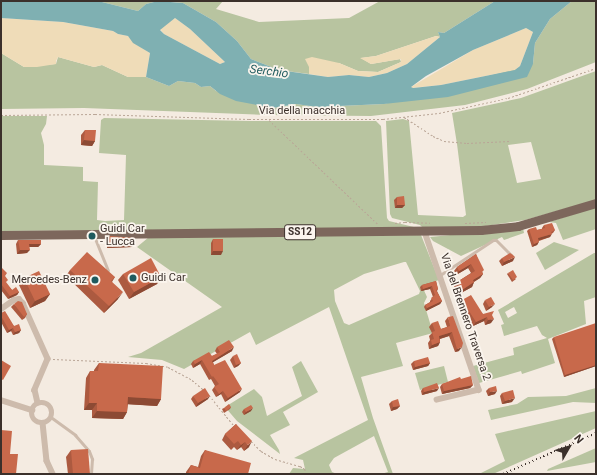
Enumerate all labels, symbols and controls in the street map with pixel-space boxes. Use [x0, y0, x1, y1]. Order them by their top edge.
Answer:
water label: Serchio [249, 62, 289, 82]
street label: Via della macchia [259, 104, 345, 118]
place label: Guidi Car - Lucca [100, 223, 145, 249]
road number: SS12 [284, 224, 316, 240]
marker: Guidi Car - Lucca [87, 231, 97, 241]
street label: Via del Brennero Traversa 2 [437, 252, 493, 382]
place label: Guidi Car [141, 271, 186, 285]
place label: Mercedes-Benz [11, 273, 87, 287]
marker: Guidi Car [128, 273, 138, 283]
marker: Mercedes-Benz [90, 275, 100, 285]
north arrow [549, 427, 589, 467]
text: N [571, 432, 586, 446]

